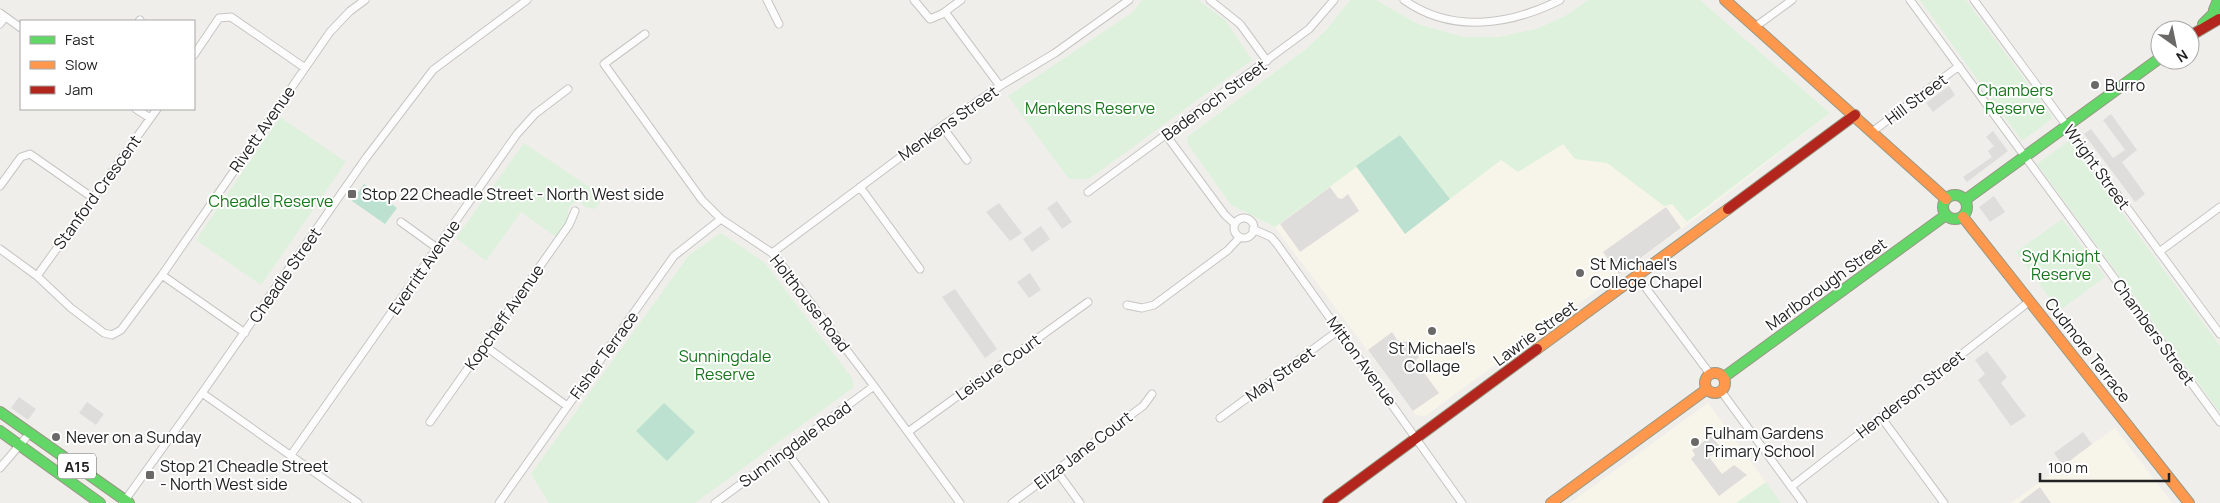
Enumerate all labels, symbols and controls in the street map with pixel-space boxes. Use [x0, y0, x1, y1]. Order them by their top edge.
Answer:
legend [20, 20, 195, 110]
north arrow [2150, 20, 2200, 70]
text: Fast [65, 29, 94, 50]
text: N [2173, 46, 2192, 67]
text: Slow [65, 54, 98, 75]
street label: Badenoch Street [1157, 54, 1271, 146]
street label: Hill Street [1880, 68, 1952, 130]
place label: Burro [2105, 74, 2145, 96]
text: Jam [65, 79, 93, 100]
park label: Chambers Reserve [1977, 79, 2053, 119]
marker: Burro [2089, 79, 2101, 91]
street label: Menkens Street [894, 80, 1002, 166]
street label: Rivett Avenue [224, 81, 300, 177]
park label: Menkens Reserve [1025, 97, 1155, 119]
street label: Wright Street [2059, 120, 2135, 214]
street label: Stanford Crescent [48, 130, 146, 254]
place label: Stop 22 Cheadle Street - North West side [362, 183, 664, 205]
marker: Stop 22 Cheadle Street - North West side [346, 188, 358, 200]
park label: Cheadle Reserve [209, 190, 333, 212]
street label: Everritt Avenue [383, 215, 465, 319]
street label: Cheadle Street [244, 223, 326, 327]
street label: Marlborough Street [1761, 233, 1891, 335]
park label: Syd Knight Reserve [2022, 245, 2100, 285]
street label: Holthouse Road [765, 250, 855, 356]
place label: St Michael's College Chapel [1590, 253, 1702, 293]
street label: Kopcheff Avenue [459, 260, 549, 374]
marker: St Michael's College Chapel [1574, 267, 1586, 279]
street label: Chambers Street [2108, 274, 2200, 390]
street label: Cudmore Terrace [2040, 293, 2136, 407]
street label: Lawrie Street [1489, 295, 1581, 371]
street label: Fisher Terrace [565, 307, 643, 403]
street label: Mitton Avenue [1322, 312, 1402, 410]
marker: St Michael's Collage [1426, 325, 1438, 337]
street label: Leisure Court [951, 329, 1045, 405]
place label: St Michael's Collage [1388, 337, 1476, 377]
street label: May Street [1241, 341, 1319, 407]
park label: Sunningdale Reserve [679, 345, 771, 385]
street label: Henderson Street [1851, 345, 1969, 443]
street label: Sunningdale Road [734, 396, 856, 492]
street label: Eliza Jane Court [1029, 406, 1137, 494]
place label: Fulham Gardens Primary School [1705, 422, 1824, 462]
place label: Never on a Sunday [66, 426, 202, 448]
marker: Never on a Sunday [50, 431, 62, 443]
marker: Fulham Gardens Primary School [1689, 436, 1701, 448]
scale bar [2040, 450, 2169, 482]
road number: A15 [58, 454, 96, 478]
place label: Stop 21 Cheadle Street - North West side [160, 455, 328, 495]
text: 100 m [2048, 457, 2088, 478]
marker: Stop 21 Cheadle Street - North West side [144, 469, 156, 481]

